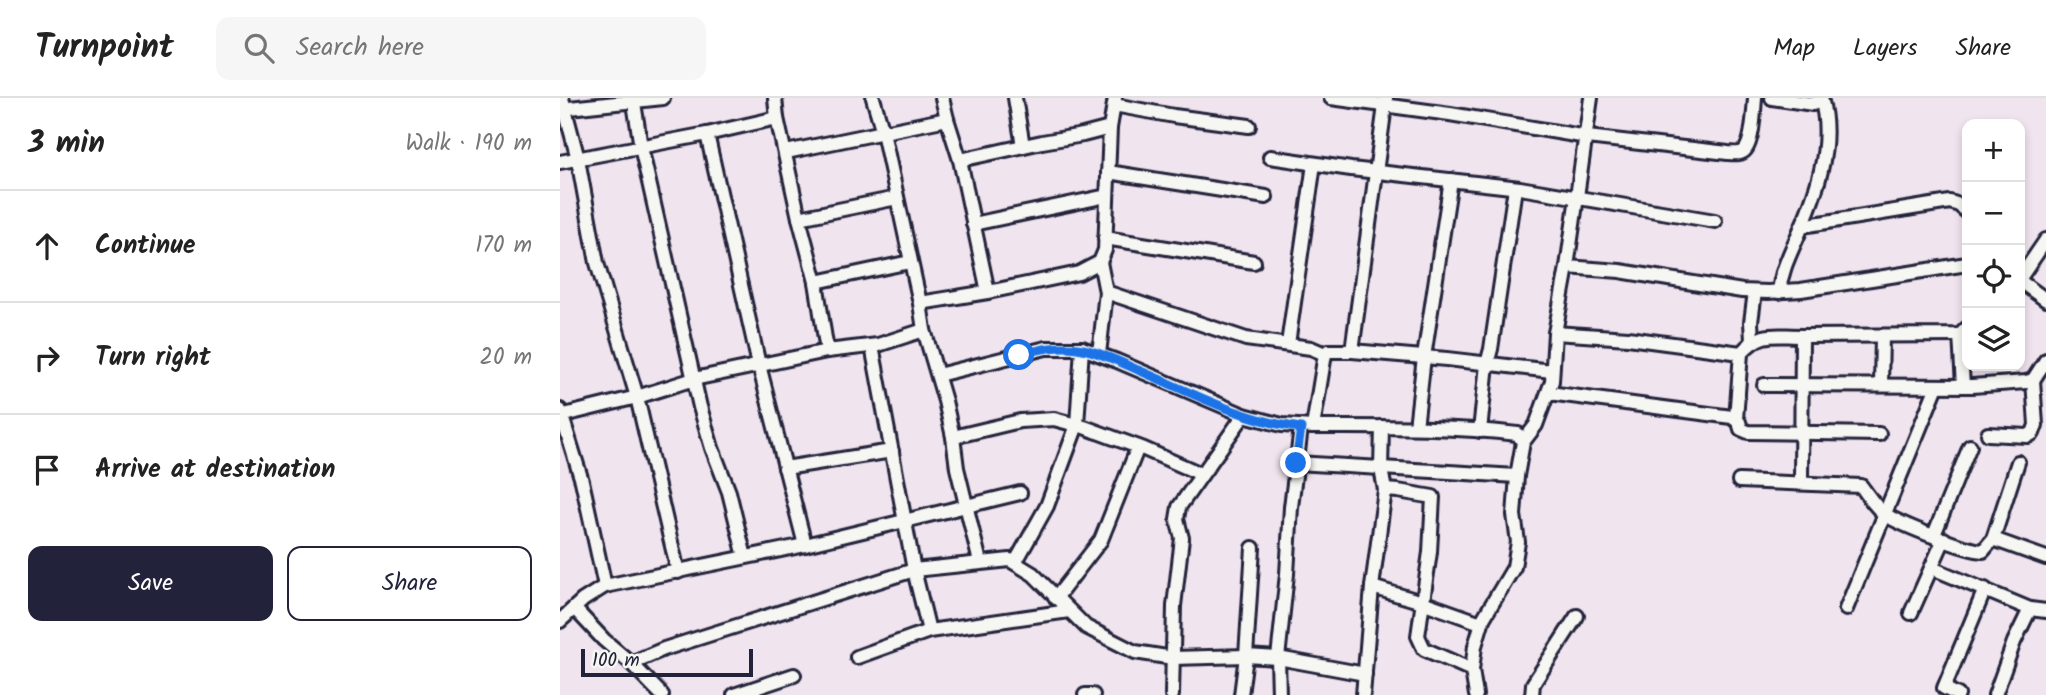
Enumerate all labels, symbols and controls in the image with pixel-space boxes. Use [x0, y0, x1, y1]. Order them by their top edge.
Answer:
search box [216, 17, 706, 80]
text: Turnpoint [35, 22, 174, 75]
text: Search here [296, 27, 424, 69]
icon: search [240, 29, 278, 67]
text: Map [1773, 29, 1815, 68]
text: Layers [1853, 29, 1917, 68]
text: Share [1955, 29, 2011, 68]
map controls [1962, 119, 2025, 371]
button: + [1962, 119, 2025, 182]
text: 3 min [28, 120, 105, 168]
text: Walk · 190 m [405, 126, 532, 162]
button: − [1962, 182, 2025, 245]
text: Continue [95, 225, 196, 267]
icon: ahead [28, 227, 66, 265]
text: 170 m [475, 228, 532, 264]
button: locate [1962, 245, 2025, 308]
button: layers [1962, 308, 2025, 371]
text: Turn right [95, 337, 211, 379]
icon: right [28, 339, 66, 377]
route start [1003, 339, 1034, 370]
text: 20 m [480, 340, 532, 376]
route end [1280, 447, 1311, 478]
text: Arrive at destination [95, 449, 335, 491]
icon: arrive [28, 451, 66, 489]
button: Save [28, 546, 273, 621]
button: Share [287, 546, 532, 621]
scale bar [581, 646, 752, 678]
text: 100 m [592, 646, 640, 676]

